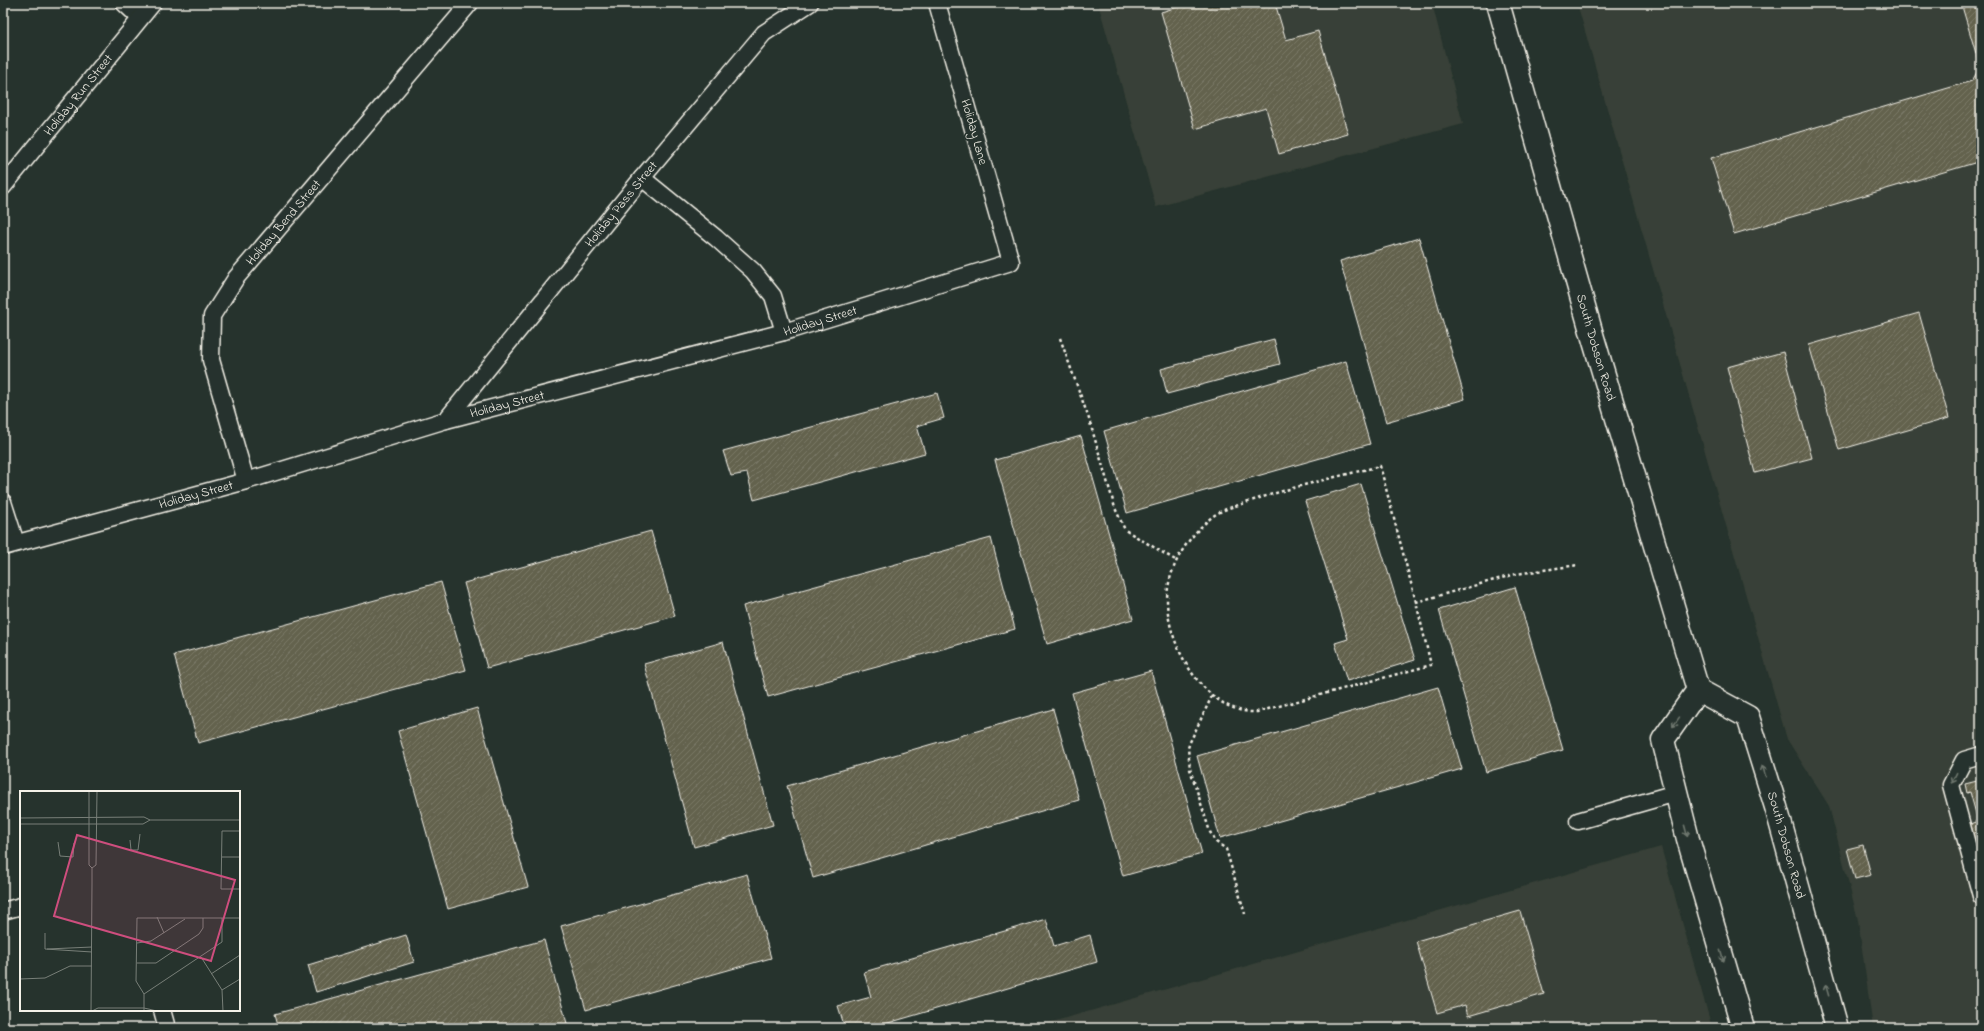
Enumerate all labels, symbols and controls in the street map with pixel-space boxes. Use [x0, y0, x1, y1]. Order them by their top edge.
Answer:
street label: Holiday Run Street [39, 49, 118, 140]
street label: Holiday Lane [955, 97, 992, 167]
street label: Holiday Pass Street [580, 156, 662, 251]
street label: Holiday Bend Street [241, 175, 326, 269]
street label: South Dobson Road [1571, 292, 1621, 404]
street label: Holiday Street [781, 300, 860, 341]
street label: Holiday Street [468, 385, 547, 423]
street label: Holiday Street [157, 475, 236, 514]
one-way arrow [1672, 716, 1680, 727]
one-way arrow [1760, 765, 1768, 777]
one-way arrow [1950, 772, 1957, 784]
street label: South Dobson Road [1762, 789, 1811, 901]
inset map [20, 791, 240, 1011]
one-way arrow [1683, 824, 1691, 837]
one-way arrow [1719, 949, 1726, 962]
one-way arrow [1823, 984, 1830, 997]

